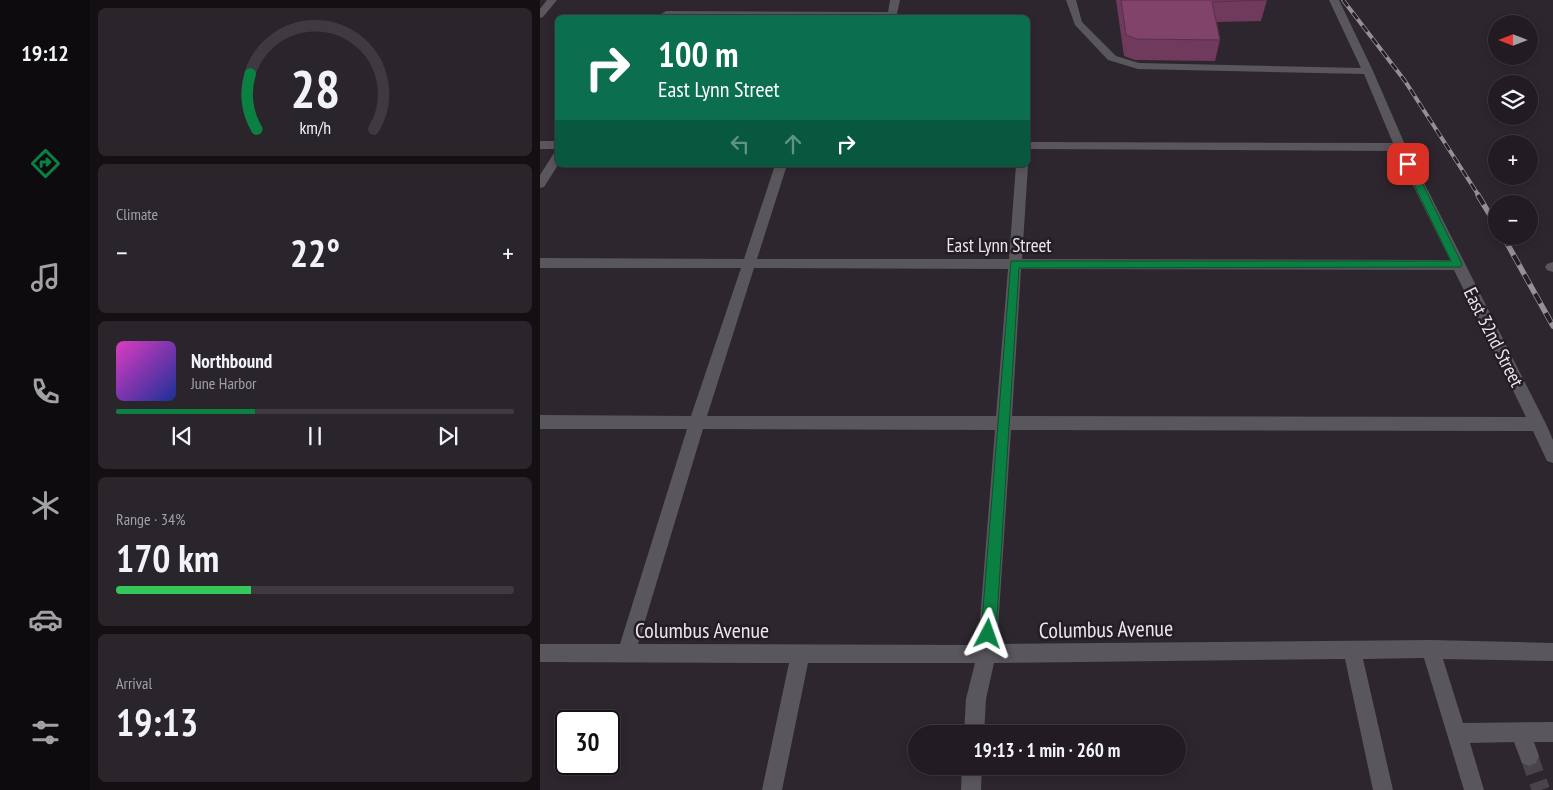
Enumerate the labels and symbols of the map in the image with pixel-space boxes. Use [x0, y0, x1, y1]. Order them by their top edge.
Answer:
north arrow [1488, 15, 1538, 65]
pin [1387, 143, 1429, 185]
street label: East Lynn Street [946, 233, 1052, 257]
street label: East 32nd Street [1459, 283, 1530, 391]
position arrow [961, 607, 1013, 659]
street label: Columbus Avenue [1039, 614, 1173, 644]
street label: Columbus Avenue [635, 616, 769, 644]
speed limit sign: 30 [555, 710, 620, 775]

